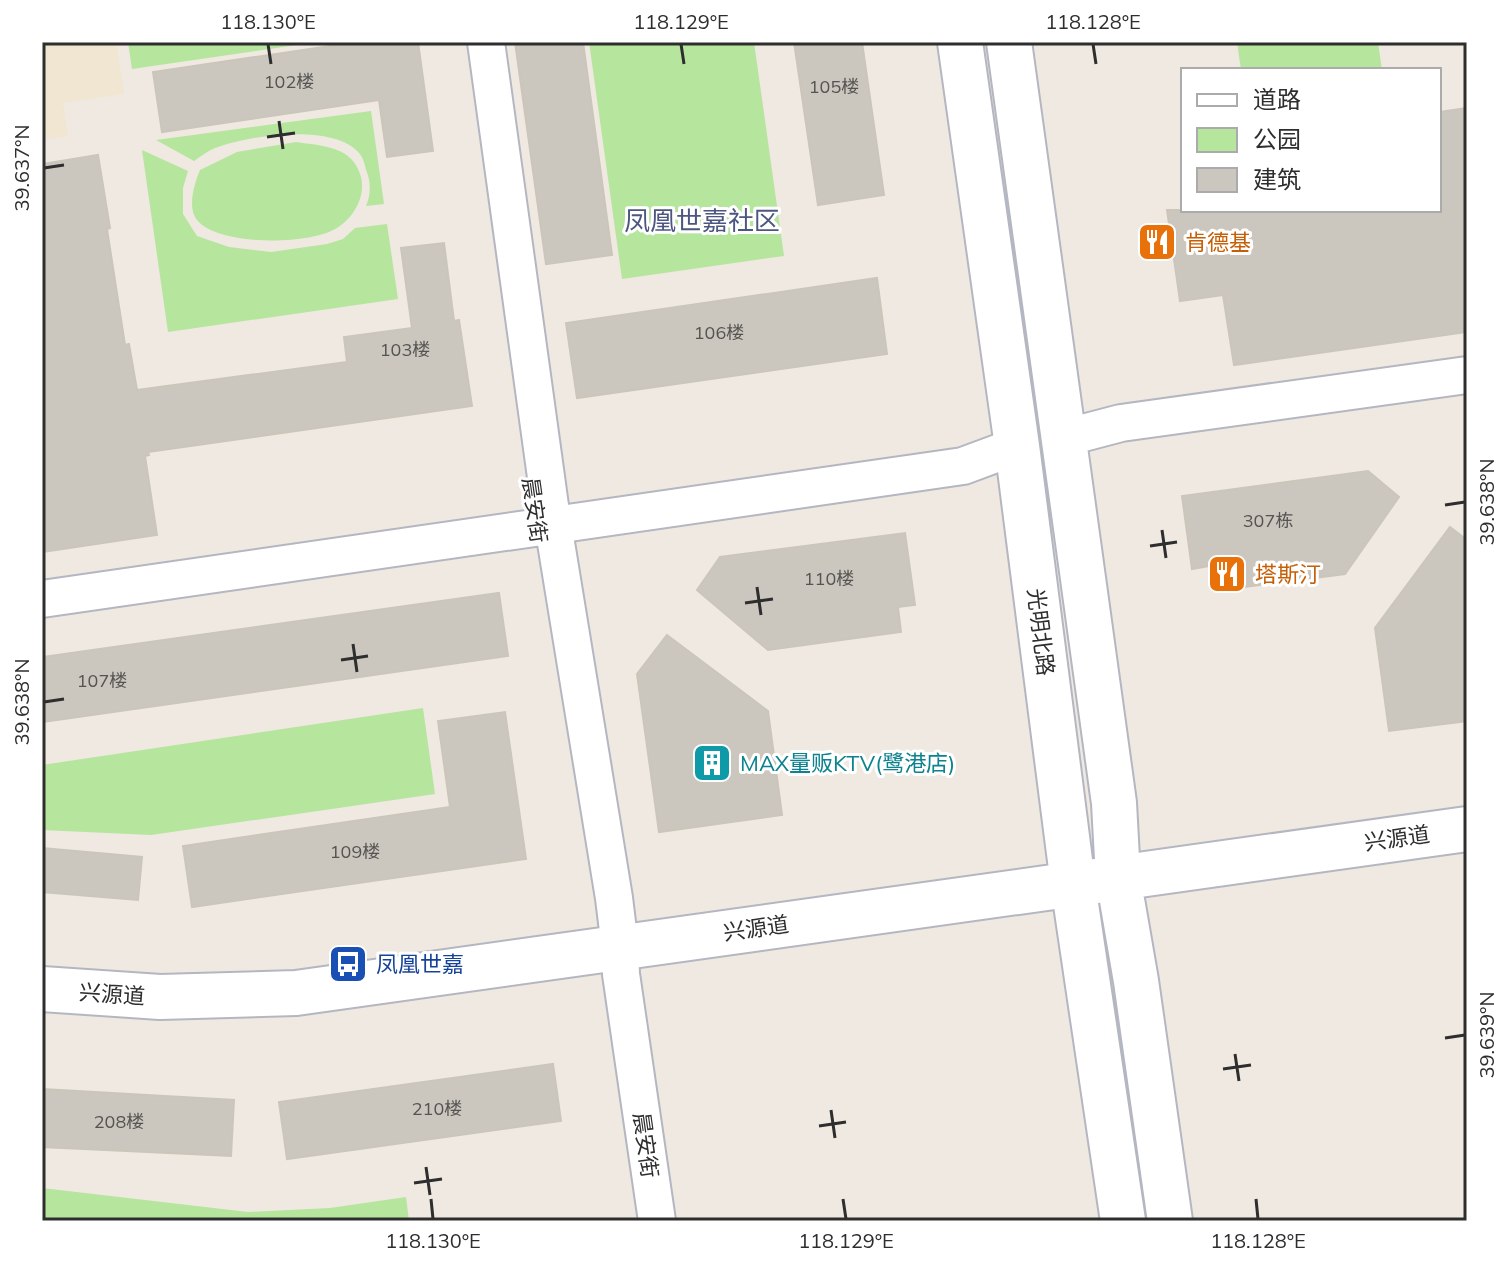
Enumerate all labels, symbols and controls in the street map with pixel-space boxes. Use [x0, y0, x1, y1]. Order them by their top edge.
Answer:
text: 118.130°E [220, 9, 316, 34]
text: 118.129°E [633, 9, 729, 34]
text: 118.128°E [1045, 9, 1141, 34]
legend [1181, 68, 1441, 212]
house number: 102楼 [264, 70, 314, 93]
house number: 105楼 [809, 75, 859, 98]
text: 道路 [1253, 84, 1301, 114]
text: 公园 [1253, 124, 1301, 154]
text: 39.637°N [9, 125, 34, 211]
text: 建筑 [1253, 164, 1301, 194]
district label: 凤凰世嘉社区 [624, 204, 780, 237]
restaurant icon: 肯德基 [1136, 221, 1178, 263]
place label: 肯德基 [1185, 228, 1251, 256]
house number: 106楼 [694, 321, 744, 344]
house number: 103楼 [380, 338, 430, 361]
text: 39.638°N [1474, 459, 1499, 545]
street label: 晨安街 [517, 475, 553, 545]
house number: 307栋 [1243, 509, 1293, 532]
restaurant icon: 塔斯汀 [1206, 553, 1248, 595]
place label: 塔斯汀 [1255, 560, 1321, 588]
house number: 110楼 [804, 567, 854, 590]
street label: 光明北路 [1022, 587, 1060, 677]
text: 39.638°N [9, 659, 34, 745]
house number: 107楼 [77, 669, 127, 692]
building icon: MAX量贩KTV(鹭港店) [691, 742, 733, 784]
place label: MAX量贩KTV(鹭港店) [740, 749, 955, 777]
street label: 兴源道 [1362, 820, 1432, 856]
house number: 109楼 [330, 840, 380, 863]
street label: 兴源道 [721, 910, 791, 946]
bus stop icon: 凤凰世嘉 [327, 943, 369, 985]
place label: 凤凰世嘉 [376, 950, 464, 978]
street label: 兴源道 [78, 978, 146, 1010]
text: 39.639°N [1474, 992, 1499, 1078]
house number: 210楼 [412, 1097, 462, 1120]
house number: 208楼 [94, 1110, 144, 1133]
street label: 晨安街 [628, 1110, 664, 1180]
text: 118.130°E [385, 1228, 481, 1253]
text: 118.129°E [798, 1228, 894, 1253]
text: 118.128°E [1210, 1228, 1306, 1253]

